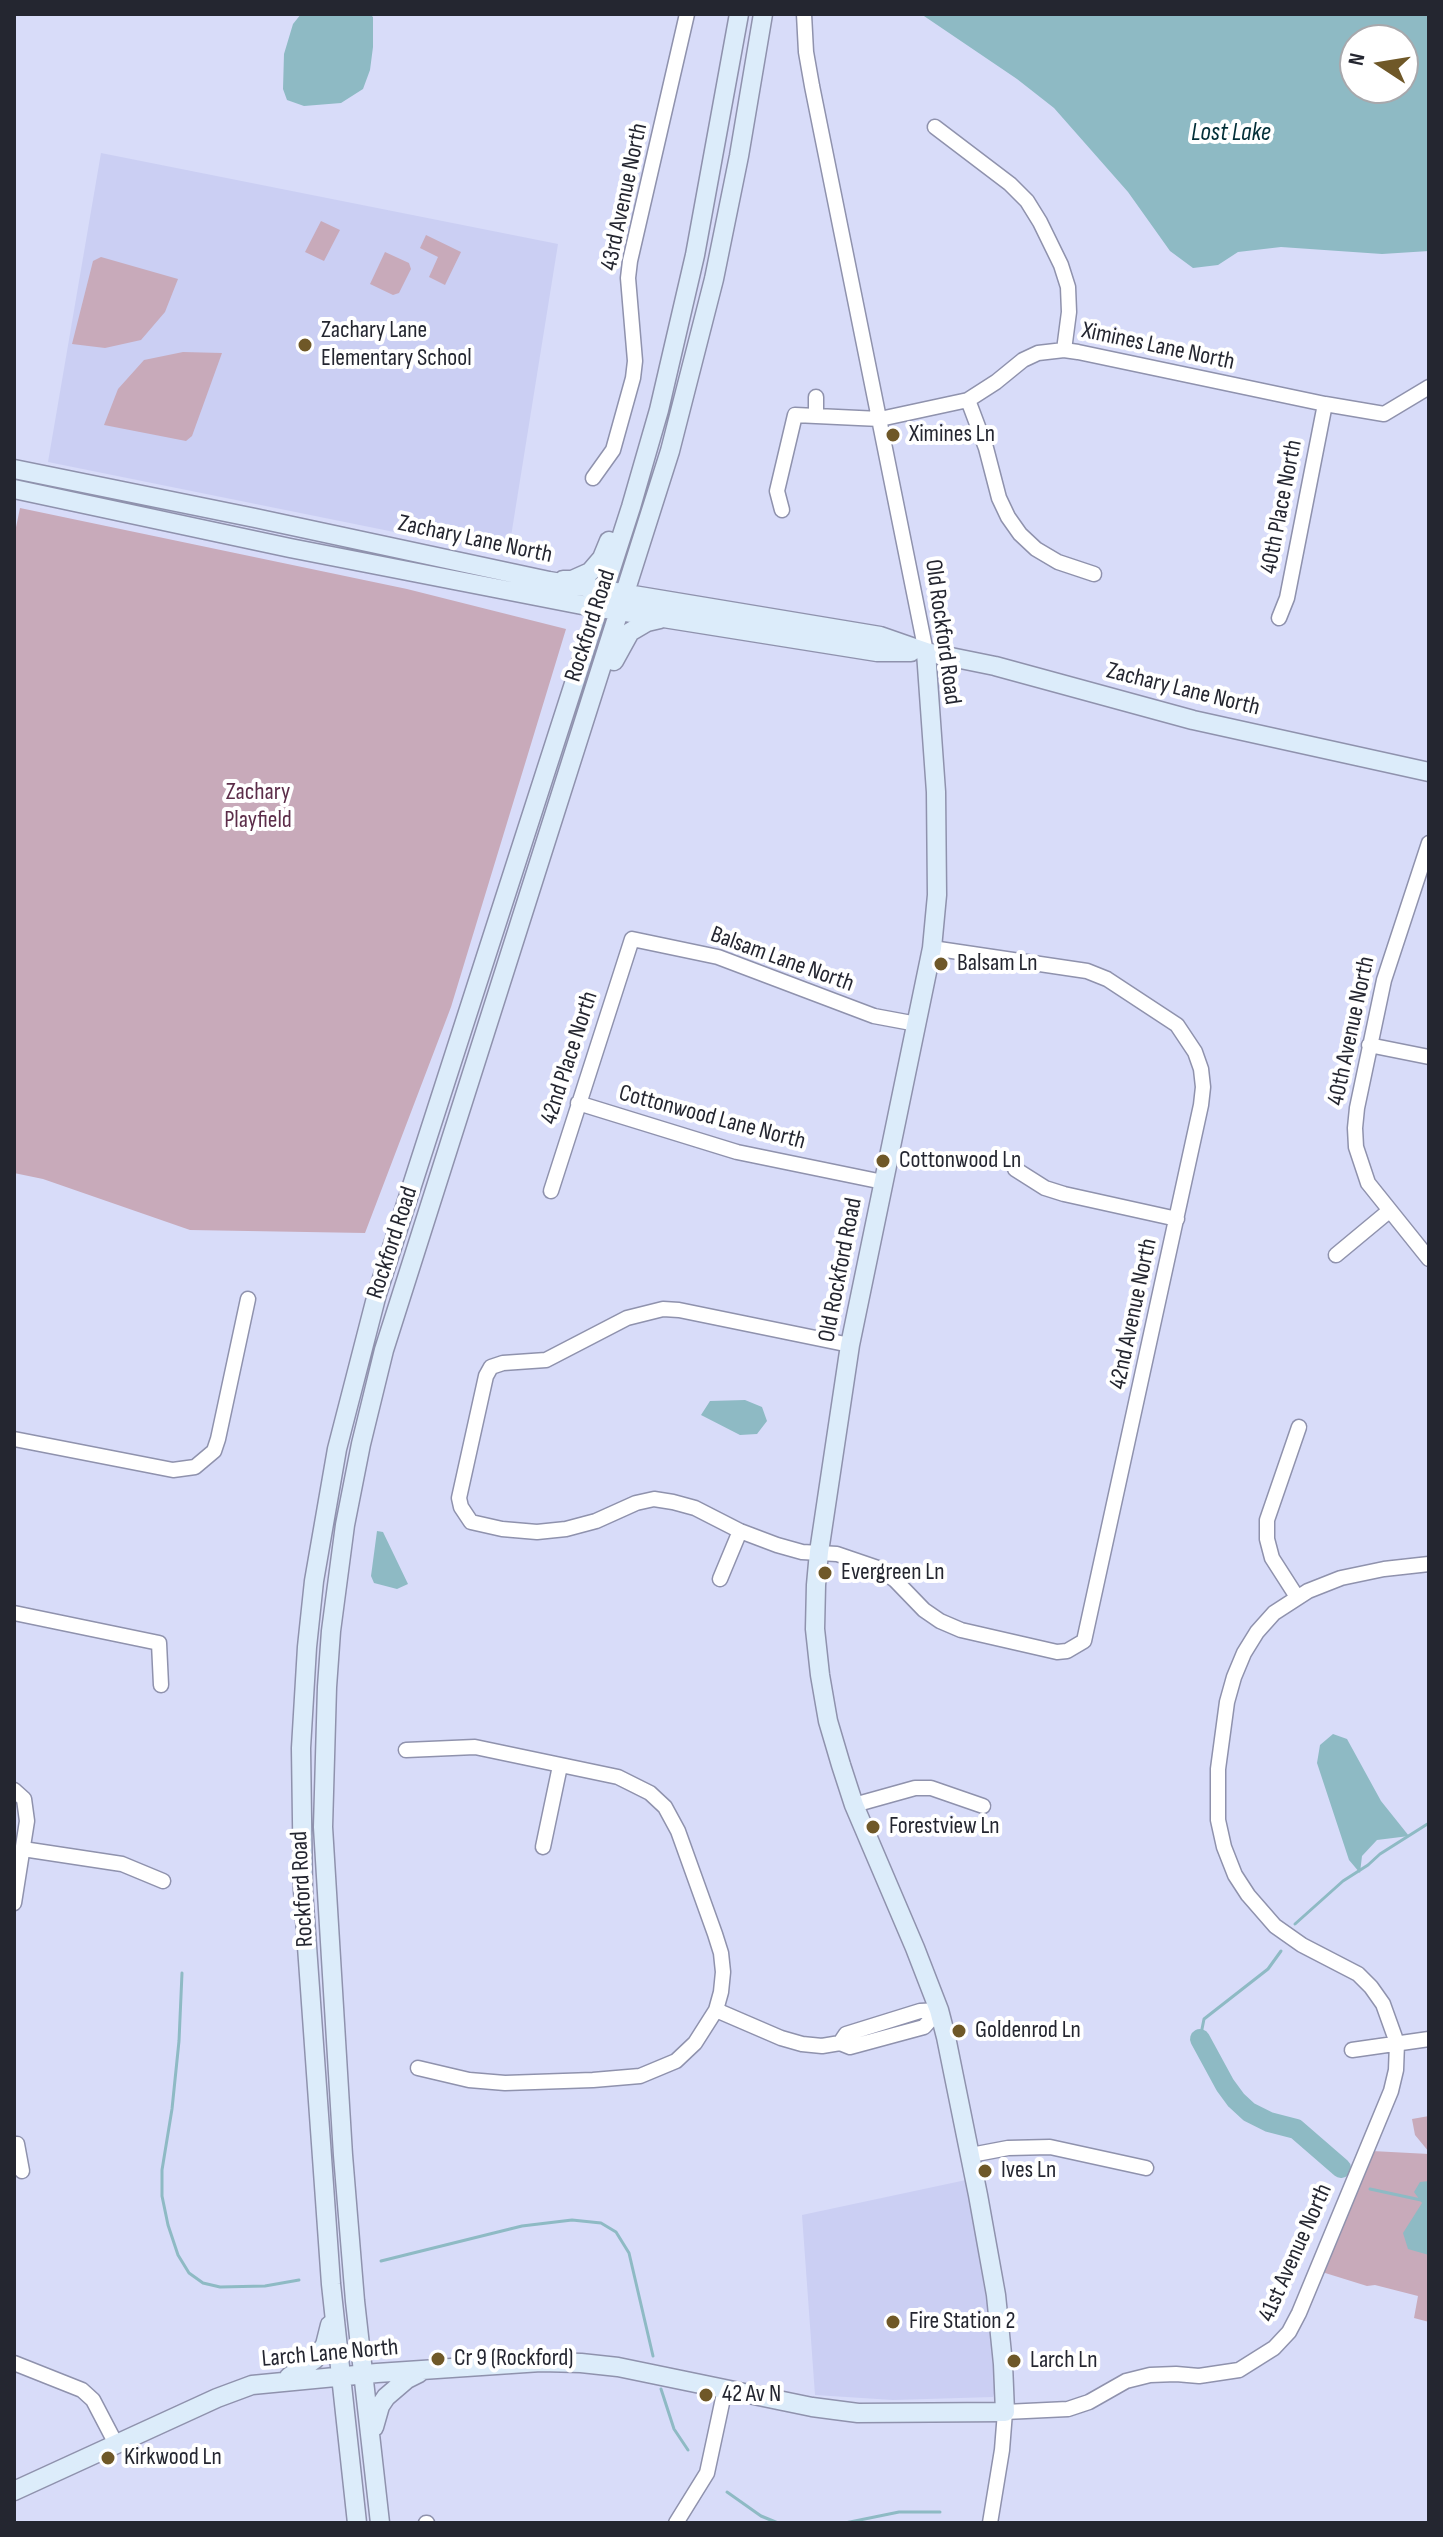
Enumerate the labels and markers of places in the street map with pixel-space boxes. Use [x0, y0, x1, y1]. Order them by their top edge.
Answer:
place label: Zachary Lane Elementary School [321, 317, 472, 373]
marker: Zachary Lane Elementary School [296, 336, 314, 354]
place label: Ximines Ln [909, 421, 995, 449]
marker: Ximines Ln [884, 426, 902, 444]
place label: Balsam Ln [957, 950, 1038, 978]
marker: Balsam Ln [932, 955, 950, 973]
place label: Cottonwood Ln [899, 1147, 1021, 1175]
marker: Cottonwood Ln [874, 1152, 892, 1170]
place label: Evergreen Ln [841, 1559, 944, 1587]
marker: Evergreen Ln [816, 1564, 834, 1582]
place label: Forestview Ln [889, 1813, 1000, 1841]
marker: Forestview Ln [864, 1818, 882, 1836]
place label: Goldenrod Ln [975, 2017, 1081, 2045]
marker: Goldenrod Ln [950, 2022, 968, 2040]
place label: Ives Ln [1001, 2157, 1056, 2185]
marker: Ives Ln [976, 2162, 994, 2180]
place label: Fire Station 2 [909, 2308, 1015, 2336]
marker: Fire Station 2 [884, 2313, 902, 2331]
place label: Cr 9 (Rockford) [454, 2345, 573, 2373]
place label: Larch Ln [1030, 2347, 1097, 2375]
marker: Cr 9 (Rockford) [429, 2350, 447, 2368]
marker: Larch Ln [1005, 2352, 1023, 2370]
place label: 42 Av N [722, 2381, 781, 2409]
marker: 42 Av N [697, 2386, 715, 2404]
place label: Kirkwood Ln [124, 2444, 222, 2472]
marker: Kirkwood Ln [99, 2449, 117, 2467]

